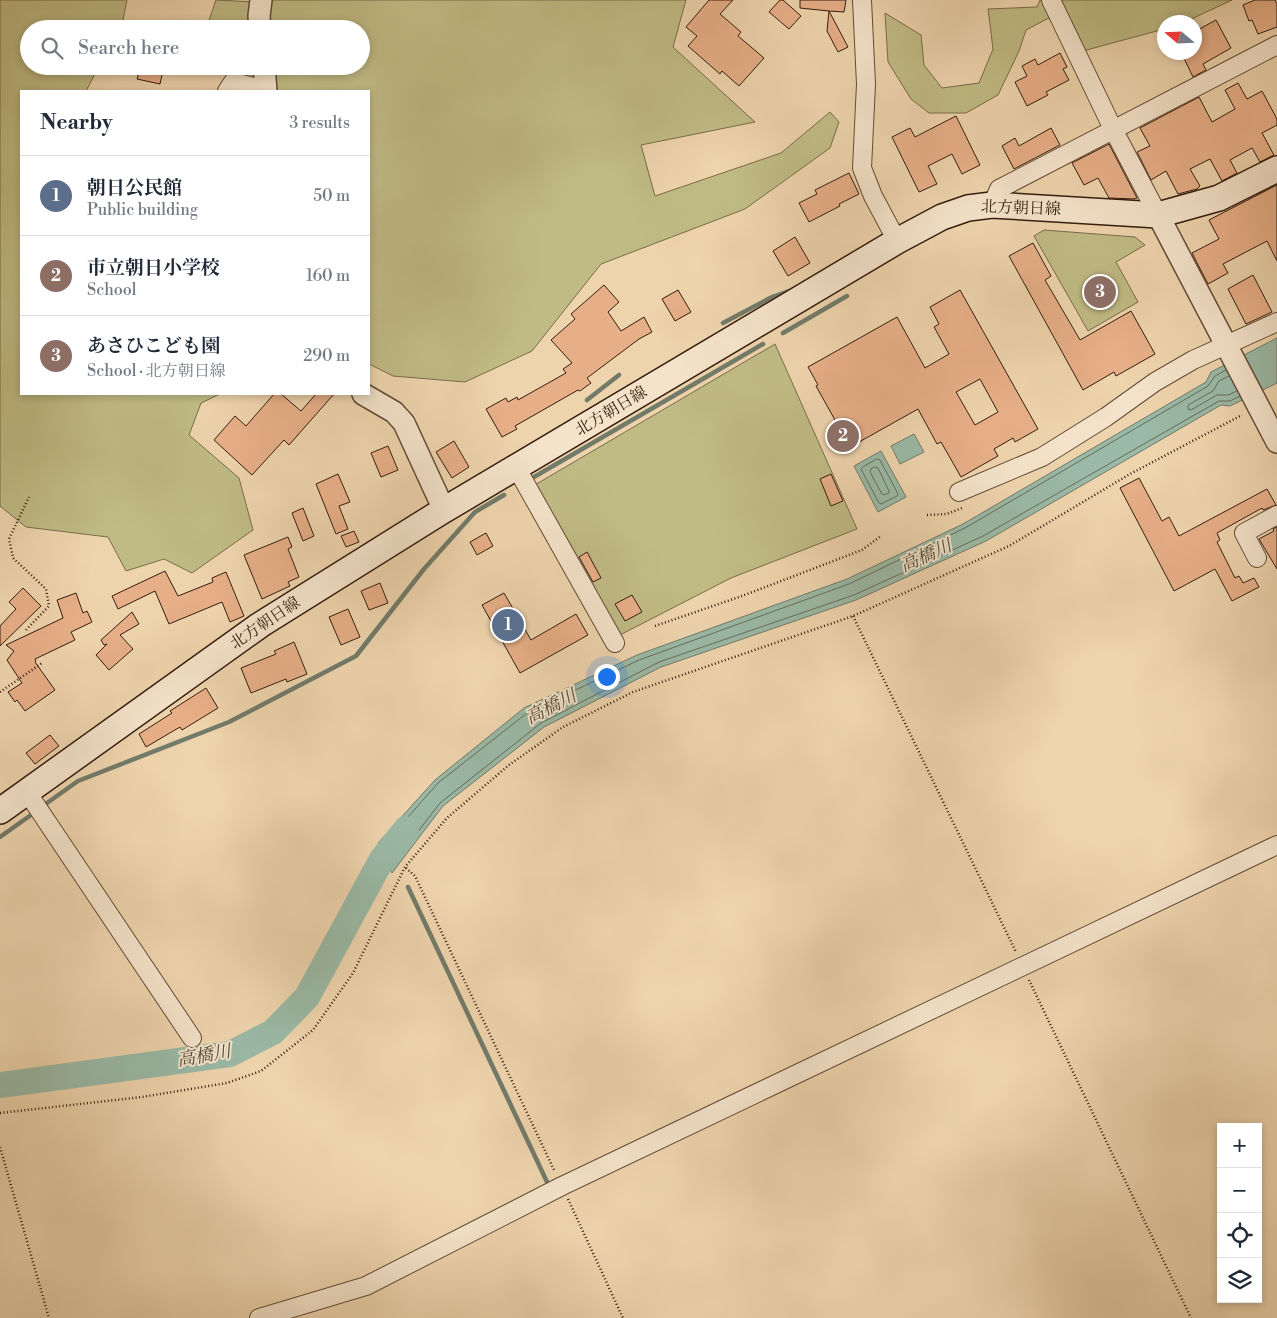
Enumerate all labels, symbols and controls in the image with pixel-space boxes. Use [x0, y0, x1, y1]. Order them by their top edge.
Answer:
north arrow [1157, 15, 1202, 60]
search box [20, 20, 370, 75]
icon: search [38, 34, 66, 62]
text: Search here [78, 36, 179, 60]
text: Nearby [40, 110, 113, 136]
text: 3 results [289, 113, 350, 133]
text: 朝日公民館 [87, 176, 182, 200]
text: 1 [52, 186, 60, 206]
text: 50 m [313, 186, 350, 206]
street label: 北方朝日線 [981, 197, 1061, 219]
text: Public building [87, 200, 198, 220]
text: 市立朝日小学校 [87, 256, 220, 280]
text: 2 [51, 266, 61, 286]
text: 160 m [306, 266, 350, 286]
pin: 3 [1084, 273, 1116, 311]
text: School [87, 280, 136, 300]
text: あさひこども園 [87, 334, 220, 358]
text: 3 [51, 346, 61, 366]
text: 290 m [303, 346, 350, 366]
text: School · 北方朝日線 [87, 361, 226, 381]
street label: 北方朝日線 [572, 382, 650, 440]
pin: 2 [827, 417, 859, 455]
water label: 高橋川 [897, 534, 957, 577]
street label: 北方朝日線 [226, 592, 304, 654]
pin: 1 [492, 606, 524, 644]
your location [594, 664, 620, 690]
water label: 高橋川 [522, 684, 582, 730]
water label: 高橋川 [175, 1040, 235, 1072]
map controls [1217, 1123, 1262, 1303]
button: + [1217, 1123, 1262, 1168]
button: − [1217, 1168, 1262, 1213]
button: locate [1217, 1213, 1262, 1258]
button: layers [1217, 1258, 1262, 1303]

